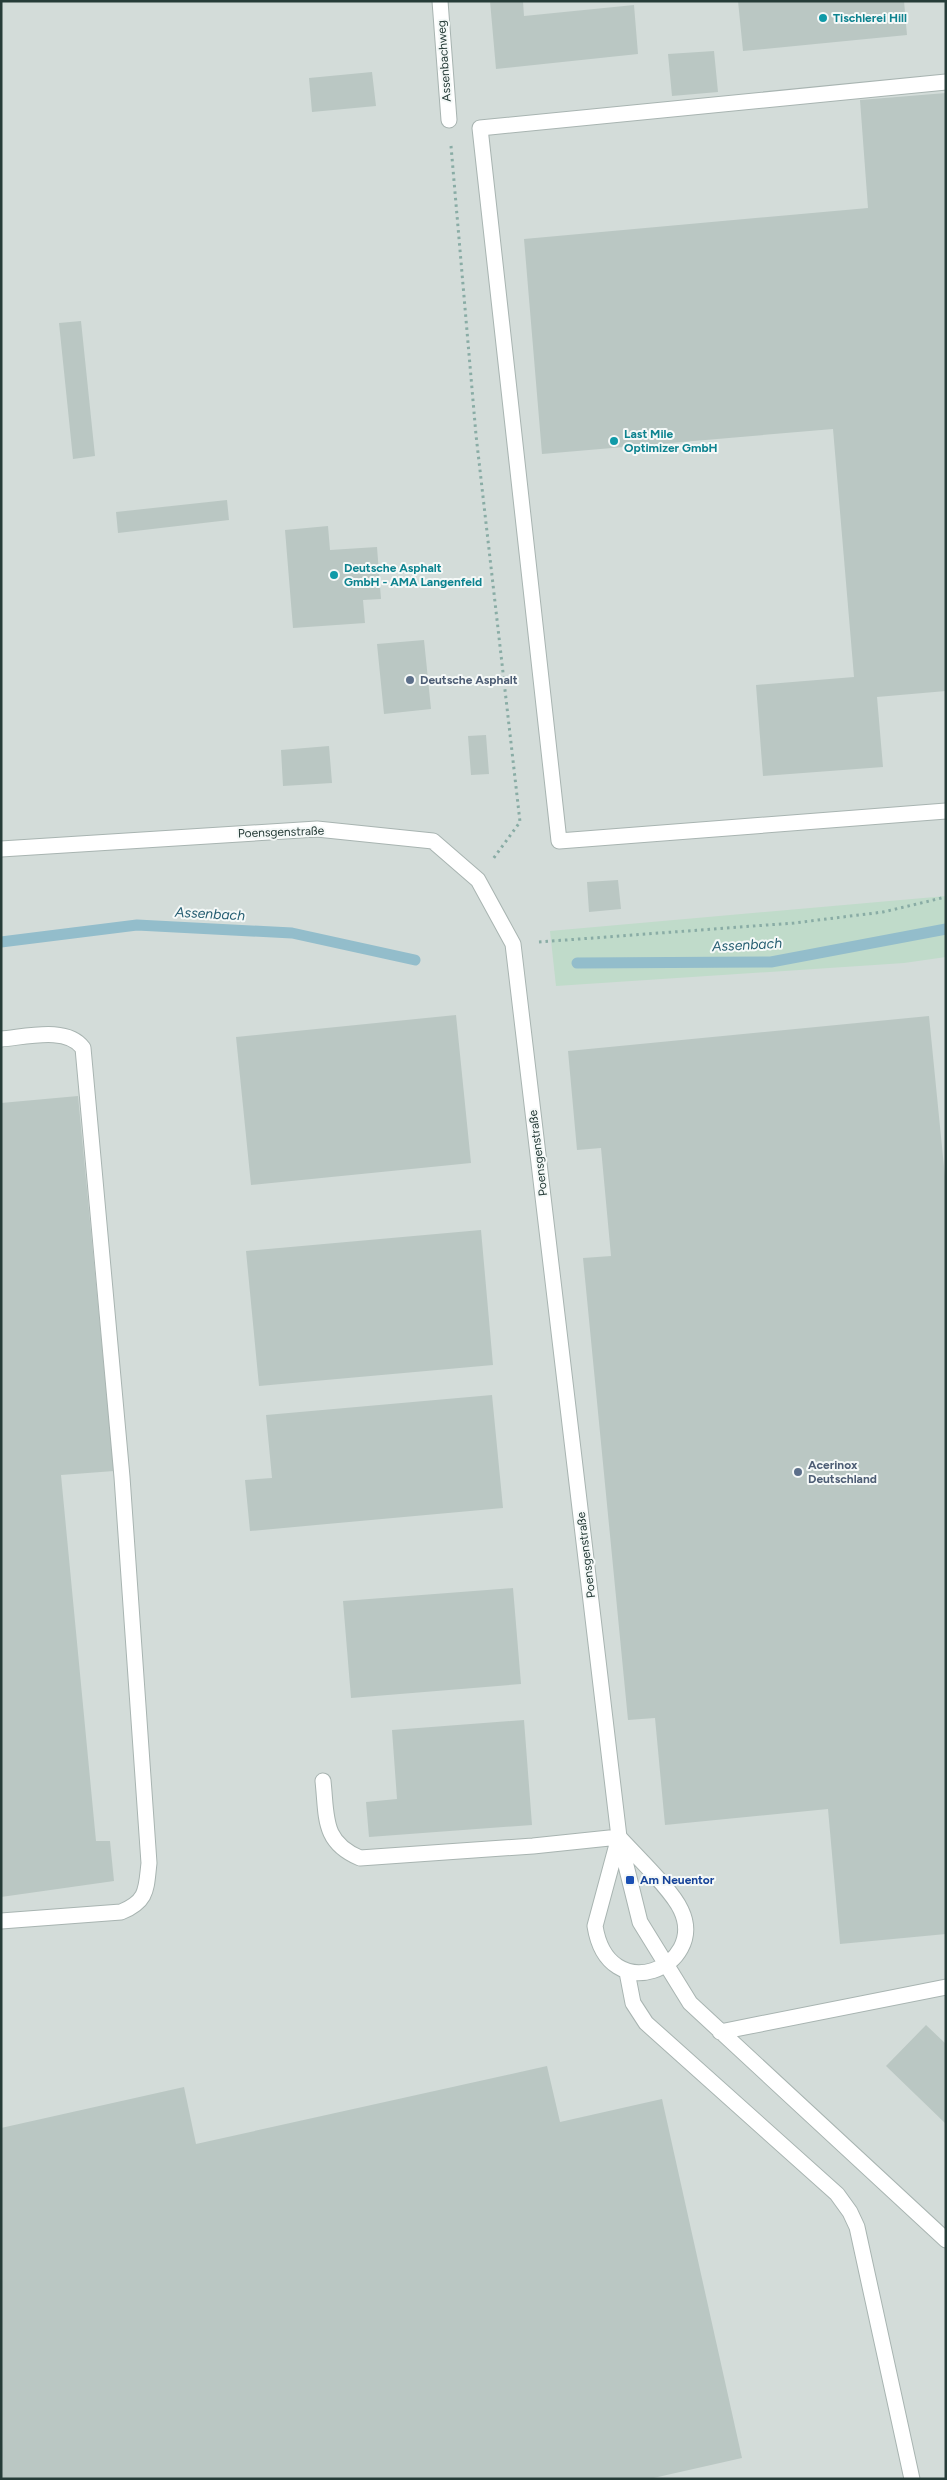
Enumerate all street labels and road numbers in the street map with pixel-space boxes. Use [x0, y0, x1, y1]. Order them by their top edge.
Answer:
street label: Assenbachweg [434, 20, 454, 102]
street label: Poensgenstraße [238, 823, 325, 841]
street label: Poensgenstraße [526, 1109, 550, 1197]
street label: Poensgenstraße [574, 1511, 598, 1599]

